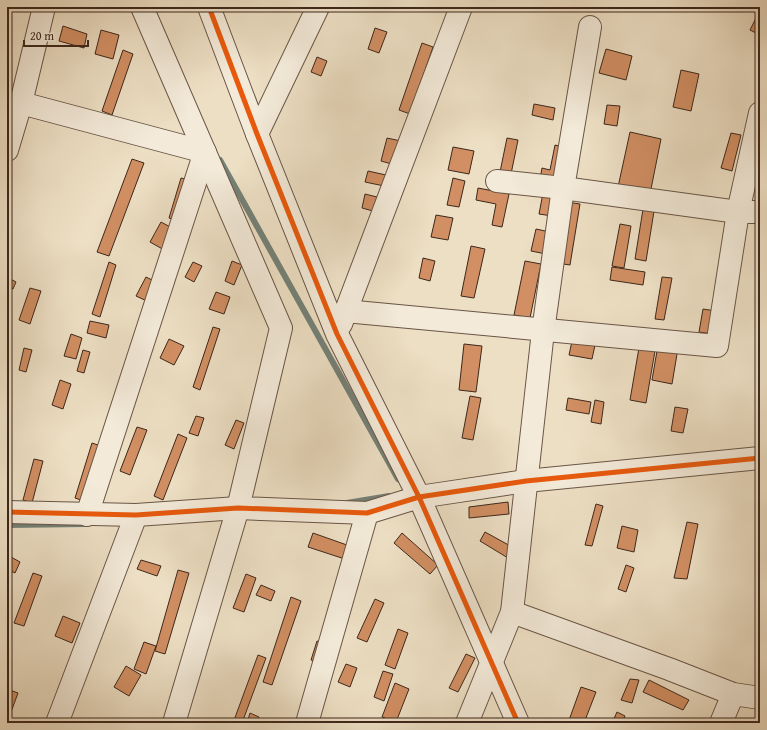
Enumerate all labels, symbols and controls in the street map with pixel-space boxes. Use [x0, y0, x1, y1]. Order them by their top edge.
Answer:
scale bar [24, 22, 88, 48]
text: 20 m [30, 27, 54, 44]

